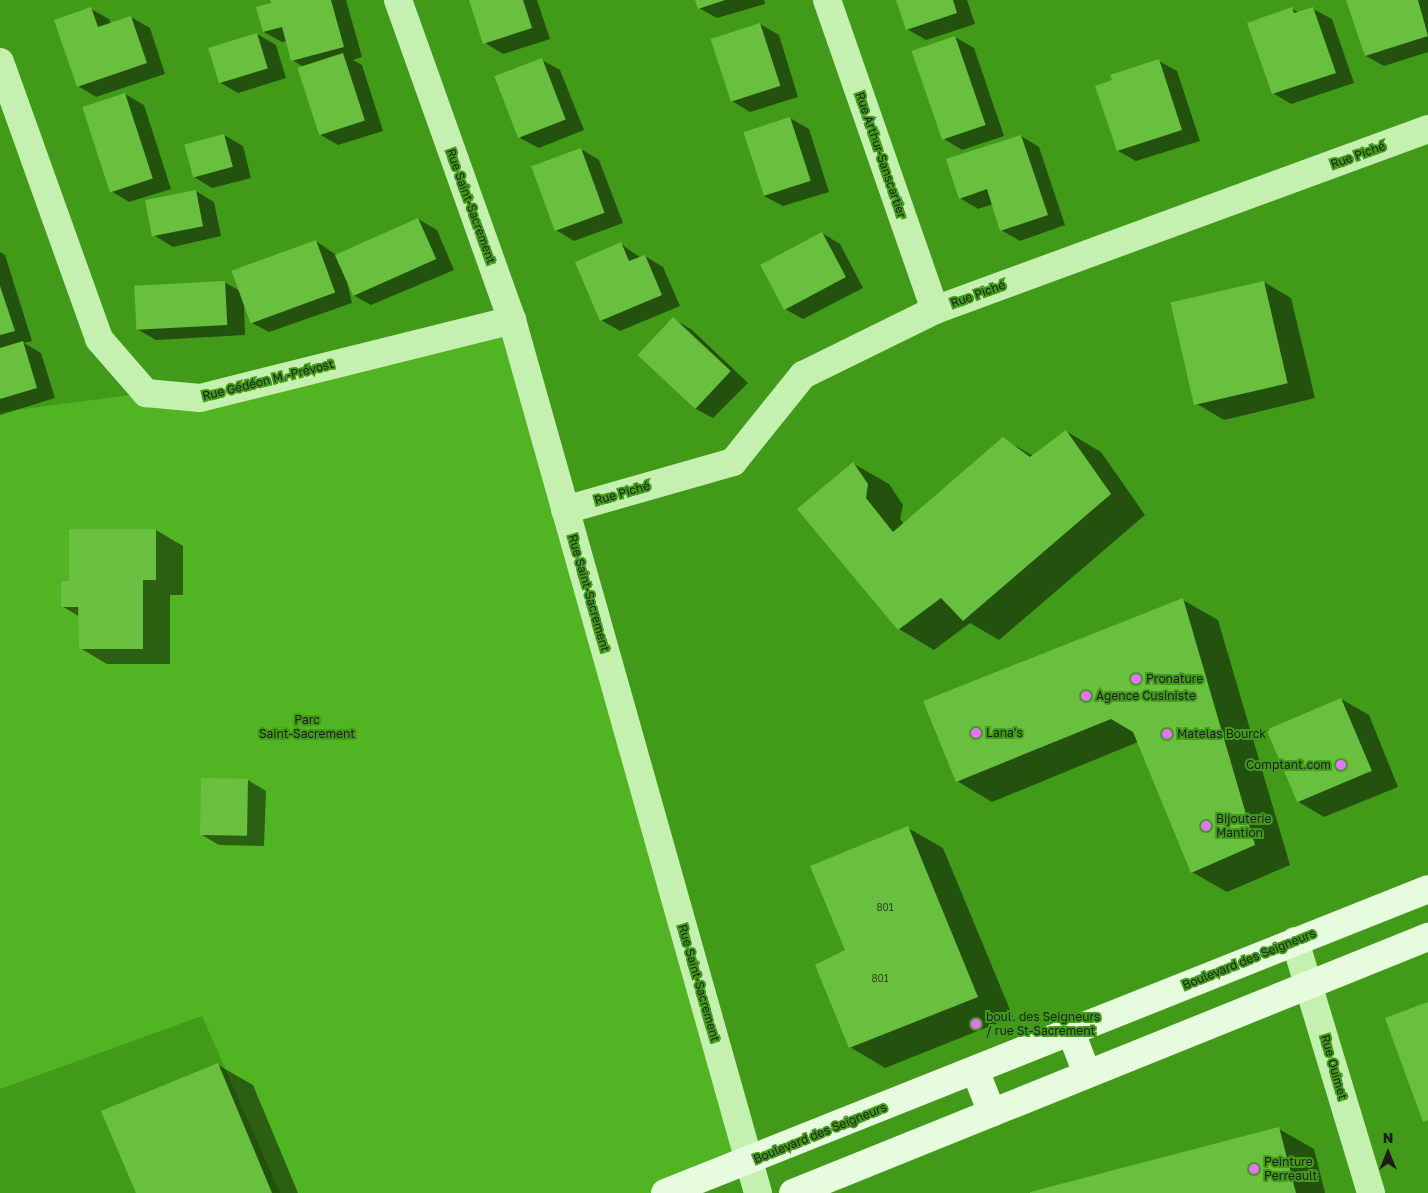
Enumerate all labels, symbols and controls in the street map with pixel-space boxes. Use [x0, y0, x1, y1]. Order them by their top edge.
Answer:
street label: Rue Arthur-Sanscartier [853, 90, 909, 220]
street label: Rue Piché [1329, 138, 1387, 172]
street label: Rue Saint-Sacrement [443, 147, 499, 265]
street label: Rue Piché [949, 277, 1007, 311]
street label: Rue Gédéon M.-Prévost [201, 357, 335, 403]
street label: Rue Piché [593, 478, 651, 508]
street label: Rue Saint-Sacrement [565, 533, 613, 653]
place label: Pronature [1146, 672, 1203, 686]
marker: Pronature [1130, 673, 1142, 685]
place label: Agence Cusiniste [1096, 689, 1196, 703]
marker: Agence Cusiniste [1080, 690, 1092, 702]
park label: Parc Saint-Sacrement [259, 713, 355, 741]
place label: Lana's [986, 726, 1023, 740]
marker: Lana's [970, 727, 982, 739]
place label: Matelas Bourck [1177, 727, 1266, 741]
marker: Matelas Bourck [1161, 728, 1173, 740]
place label: Comptant.com [1246, 758, 1331, 772]
marker: Comptant.com [1335, 759, 1347, 771]
place label: Bijouterie Mantion [1216, 812, 1272, 840]
marker: Bijouterie Mantion [1200, 820, 1212, 832]
house number: 801 [876, 902, 894, 914]
street label: Rue Saint-Sacrement [675, 923, 723, 1043]
street label: Boulevard des Seigneurs [1180, 926, 1318, 992]
house number: 801 [871, 973, 889, 985]
place label: boul. des Seigneurs / rue St-Sacrement [986, 1010, 1100, 1038]
marker: boul. des Seigneurs / rue St-Sacrement [970, 1018, 982, 1030]
street label: Rue Ouimet [1318, 1033, 1350, 1101]
street label: Boulevard des Seigneurs [751, 1100, 889, 1166]
north arrow [1363, 1128, 1413, 1178]
text: N [1383, 1129, 1393, 1146]
place label: Peinture Perreault [1264, 1155, 1317, 1183]
marker: Peinture Perreault [1248, 1163, 1260, 1175]

